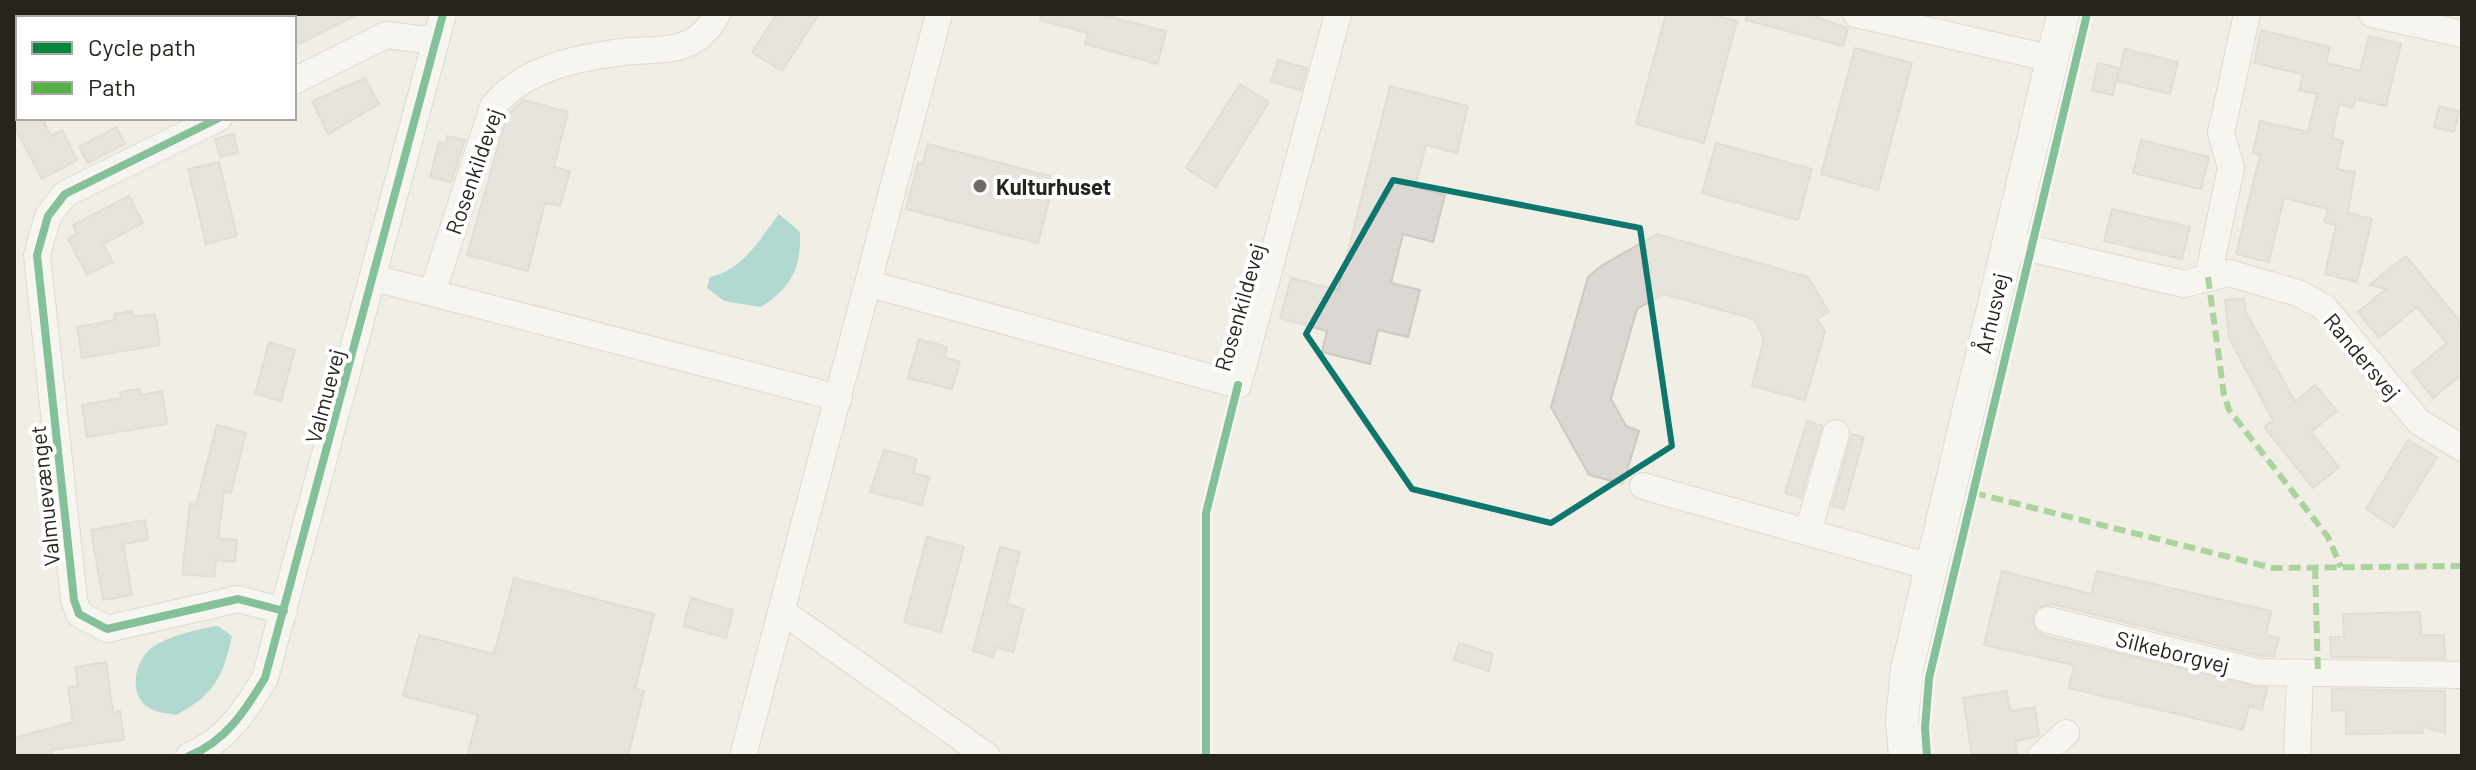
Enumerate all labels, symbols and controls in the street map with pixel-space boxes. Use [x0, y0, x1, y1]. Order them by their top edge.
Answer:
legend [16, 16, 296, 120]
text: Cycle path [88, 32, 196, 61]
text: Path [88, 72, 136, 101]
street label: Rosenkildevej [439, 104, 507, 238]
place label: Kulturhuset [996, 173, 1111, 199]
marker: Kulturhuset [971, 177, 989, 195]
street label: Rosenkildevej [1208, 240, 1270, 374]
street label: Århusvej [1969, 270, 2013, 356]
street label: Randersvej [2319, 307, 2407, 405]
street label: Valmuevej [299, 346, 349, 446]
street label: Valmuevænget [24, 424, 64, 568]
street label: Silkeborgvej [2113, 624, 2233, 678]

